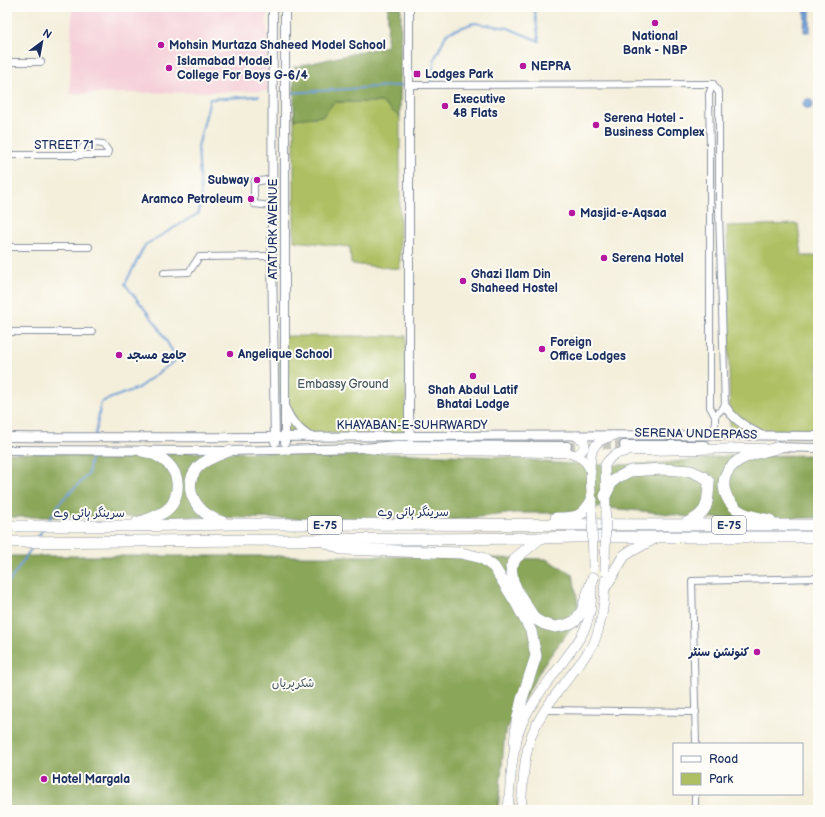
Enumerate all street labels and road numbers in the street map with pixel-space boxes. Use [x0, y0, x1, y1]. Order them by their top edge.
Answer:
street label: STREET 71 [34, 138, 94, 153]
street label: ATATURK AVENUE [266, 178, 281, 280]
street label: KHAYABAN-E-SUHRWARDY [337, 418, 488, 433]
street label: SERENA UNDERPASS [634, 425, 758, 443]
street label: سرینگر ہائی وے [377, 505, 449, 520]
street label: سرینگر ہائی وے [53, 506, 125, 521]
road number: E-75 [308, 516, 342, 534]
road number: E-75 [712, 516, 746, 534]

